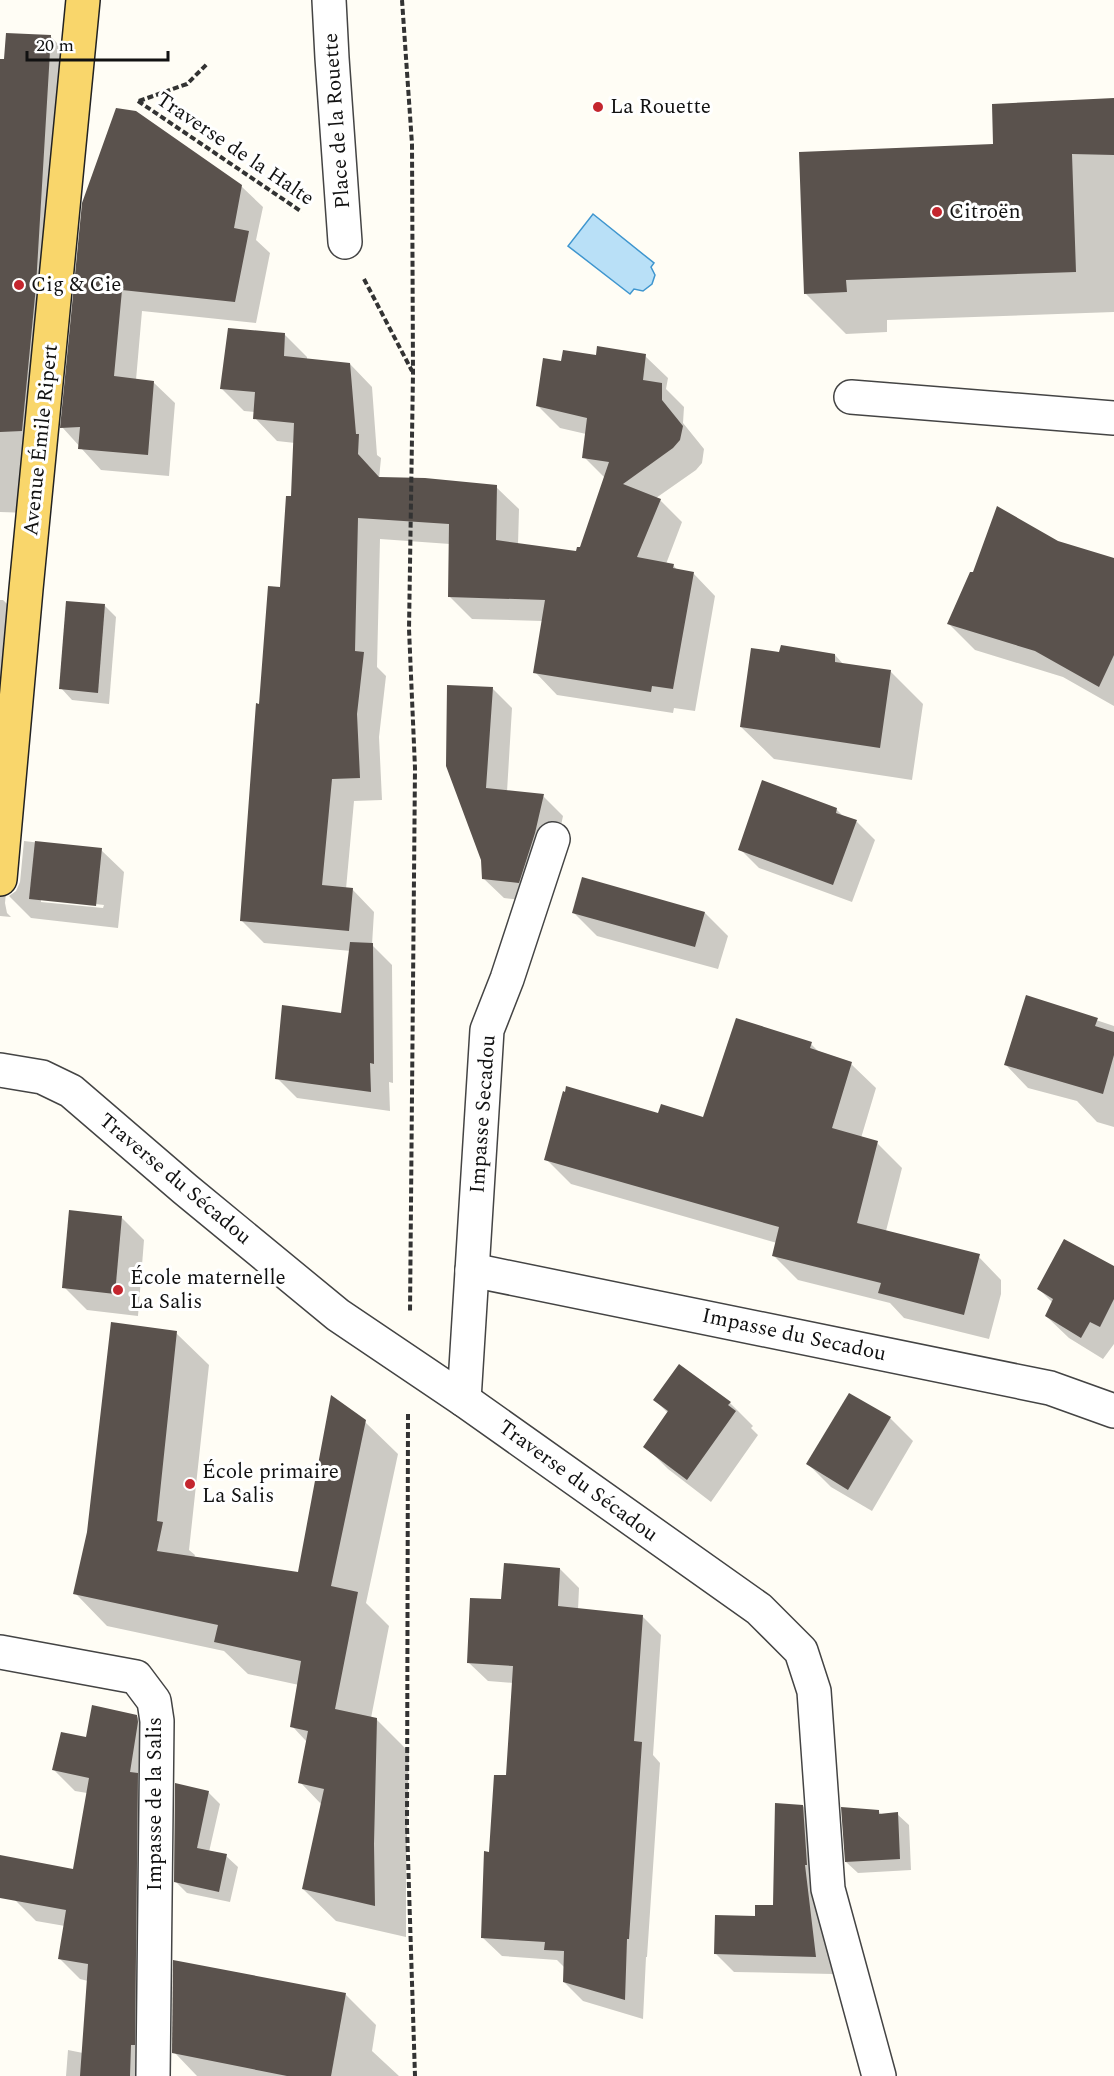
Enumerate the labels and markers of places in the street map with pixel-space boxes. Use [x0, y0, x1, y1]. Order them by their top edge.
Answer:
place label: La Rouette [610, 91, 711, 123]
marker: La Rouette [591, 100, 605, 114]
place label: Citroën [949, 196, 1021, 228]
marker: Citroën [930, 205, 944, 219]
place label: Cig & Cie [31, 269, 121, 301]
marker: Cig & Cie [12, 278, 26, 292]
place label: École maternelle La Salis [130, 1262, 286, 1318]
marker: École maternelle La Salis [111, 1283, 125, 1297]
place label: École primaire La Salis [202, 1456, 339, 1512]
marker: École primaire La Salis [183, 1477, 197, 1491]

